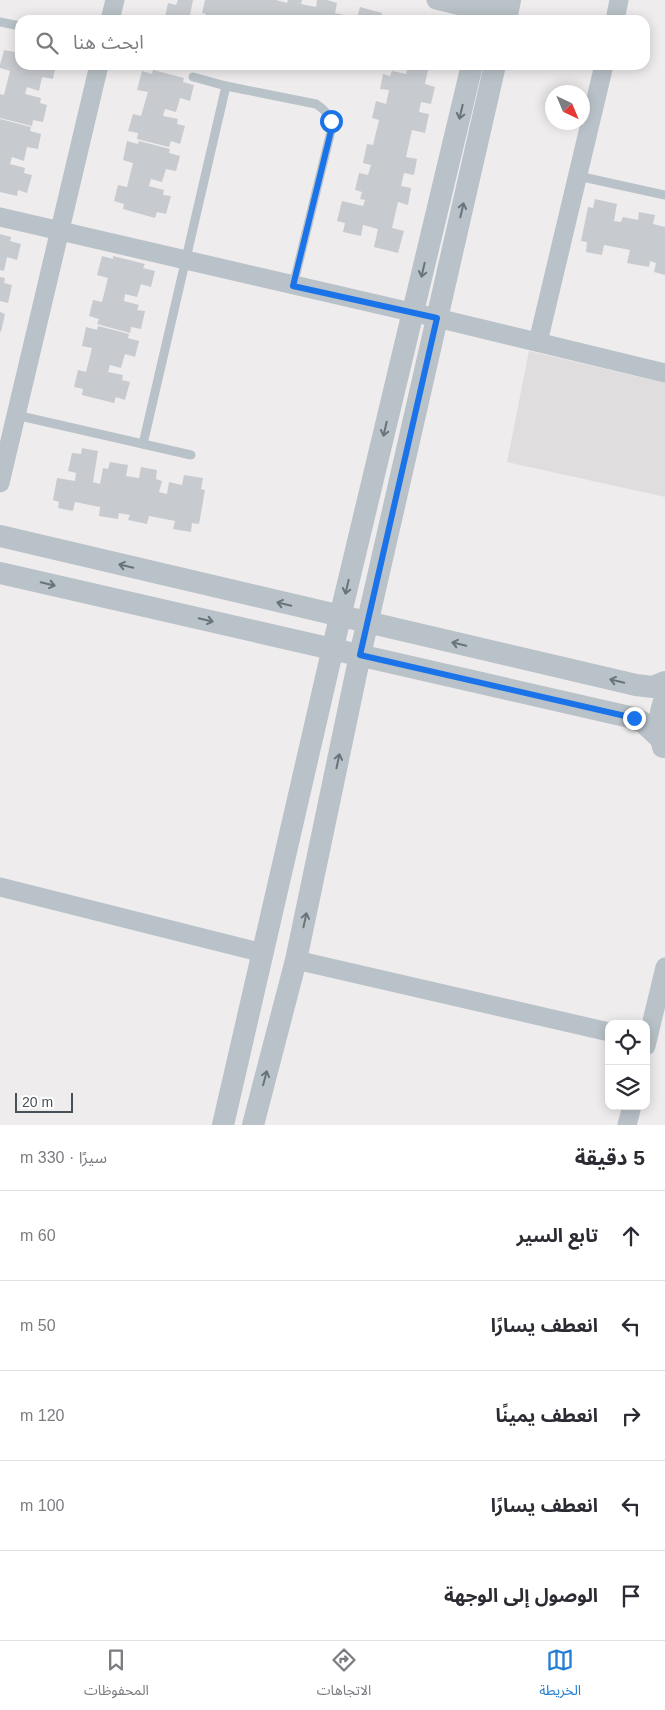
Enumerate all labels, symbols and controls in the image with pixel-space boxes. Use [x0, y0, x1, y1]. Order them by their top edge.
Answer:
search box [15, 15, 650, 70]
icon: search [33, 29, 61, 57]
text: ابحث هنا [73, 32, 144, 53]
north arrow [545, 85, 590, 130]
one-way arrow [456, 104, 465, 120]
route start [320, 110, 343, 133]
one-way arrow [458, 202, 467, 218]
one-way arrow [418, 262, 427, 278]
one-way arrow [380, 420, 389, 436]
one-way arrow [118, 561, 134, 570]
one-way arrow [342, 578, 351, 594]
one-way arrow [39, 580, 55, 589]
one-way arrow [276, 599, 292, 608]
one-way arrow [197, 616, 213, 625]
one-way arrow [452, 639, 468, 648]
one-way arrow [610, 676, 626, 685]
route end [623, 707, 646, 730]
one-way arrow [334, 754, 343, 770]
one-way arrow [300, 913, 310, 929]
map controls [605, 1020, 650, 1110]
button: locate [605, 1020, 650, 1065]
button: layers [605, 1065, 650, 1110]
one-way arrow [261, 1070, 270, 1086]
scale bar [15, 1090, 72, 1113]
text: 20 m [22, 1094, 53, 1110]
text: 5 دقيقة [575, 1146, 645, 1169]
text: سيرًا · 330 m [20, 1149, 107, 1166]
icon: ahead [617, 1222, 645, 1250]
text: تابع السير [516, 1225, 598, 1246]
text: 60 m [20, 1227, 56, 1244]
icon: left [617, 1312, 645, 1340]
text: انعطف يسارًا [491, 1315, 598, 1336]
text: 50 m [20, 1317, 56, 1334]
icon: right [617, 1402, 645, 1430]
text: انعطف يمينًا [496, 1405, 598, 1426]
text: 120 m [20, 1407, 64, 1424]
icon: left [617, 1492, 645, 1520]
text: انعطف يسارًا [491, 1495, 598, 1516]
text: 100 m [20, 1497, 64, 1514]
icon: arrive [617, 1582, 645, 1610]
text: الوصول إلى الوجهة [444, 1585, 598, 1606]
tab: المحفوظات [84, 1646, 149, 1705]
tab: الاتجاهات [317, 1646, 371, 1705]
tab: الخريطة [539, 1646, 581, 1705]

